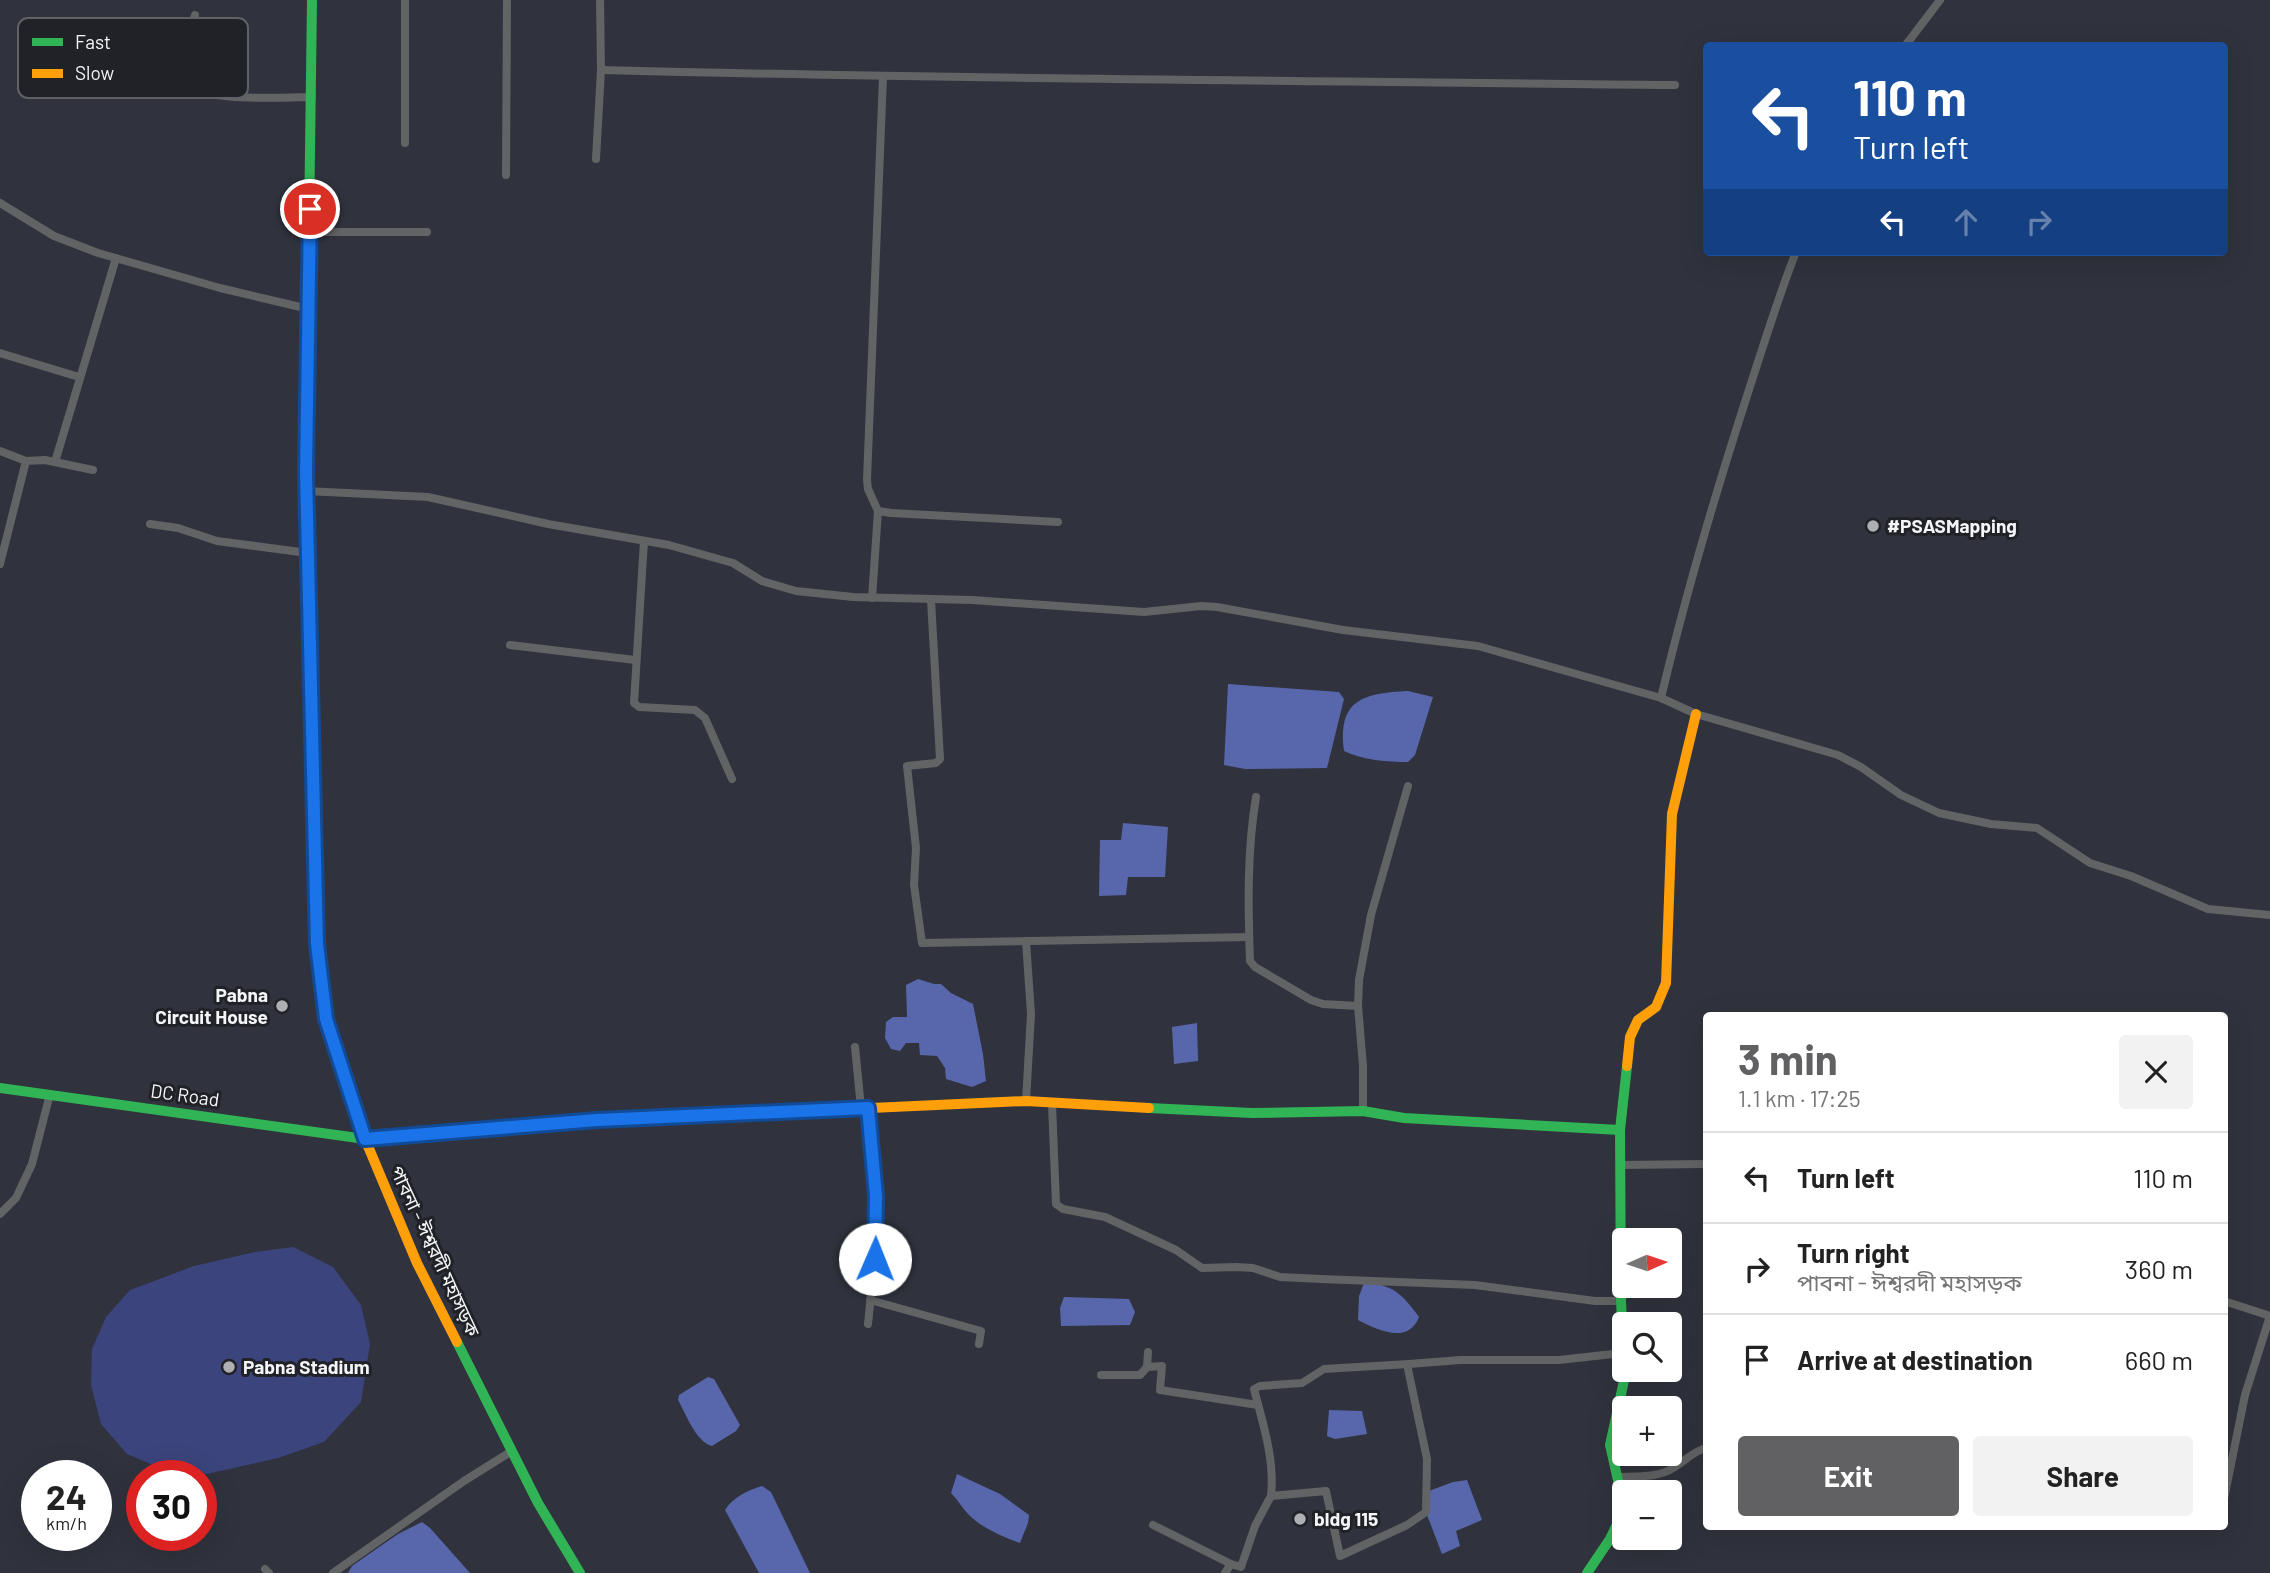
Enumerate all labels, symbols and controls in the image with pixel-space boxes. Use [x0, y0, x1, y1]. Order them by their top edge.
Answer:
legend [18, 18, 248, 98]
text: Fast [75, 30, 111, 53]
text: Slow [75, 61, 114, 84]
text: 110 m [1853, 67, 1967, 126]
icon: left [1738, 70, 1829, 161]
text: Turn left [1853, 127, 1970, 165]
pin [280, 179, 340, 239]
icon: arrive [291, 190, 329, 228]
icon: left [1874, 203, 1912, 241]
icon: ahead [1947, 203, 1985, 241]
icon: right [2020, 203, 2058, 241]
place label: #PSASMapping [1887, 514, 2017, 537]
marker: #PSASMapping [1865, 518, 1881, 534]
place label: Pabna Circuit House [155, 983, 268, 1028]
marker: Pabna Circuit House [274, 998, 290, 1014]
text: 3 min [1738, 1033, 1838, 1083]
button: close [2119, 1035, 2193, 1109]
street label: DC Road [149, 1078, 221, 1111]
text: 1.1 km · 17:25 [1738, 1084, 1861, 1112]
icon: left [1738, 1159, 1776, 1197]
street label: পাবনা - ঈশ্বরদী মহাসড়ক [386, 1162, 485, 1340]
text: Turn left [1797, 1162, 1895, 1193]
text: 110 m [2133, 1162, 2193, 1193]
position arrow [838, 1222, 912, 1296]
north arrow [1612, 1228, 1682, 1298]
map controls [1612, 1228, 1682, 1550]
text: Turn right [1797, 1237, 1910, 1268]
icon: right [1738, 1250, 1776, 1288]
text: 360 m [2125, 1253, 2193, 1284]
text: পাবনা - ঈশ্বরদী মহাসড়ক [1797, 1268, 2022, 1296]
button: search [1612, 1312, 1682, 1382]
icon: arrive [1738, 1341, 1776, 1379]
text: Arrive at destination [1797, 1344, 2033, 1375]
text: 660 m [2125, 1344, 2193, 1375]
place label: Pabna Stadium [243, 1355, 370, 1378]
marker: Pabna Stadium [221, 1359, 237, 1375]
button: + [1612, 1396, 1682, 1466]
button: Exit [1738, 1436, 1959, 1516]
button: Share [1973, 1436, 2193, 1516]
speed limit sign: 30 [126, 1460, 217, 1551]
text: 24 [46, 1475, 87, 1517]
button: − [1612, 1480, 1682, 1550]
place label: bldg 115 [1314, 1507, 1378, 1530]
marker: bldg 115 [1292, 1511, 1308, 1527]
text: km/h [46, 1512, 87, 1534]

